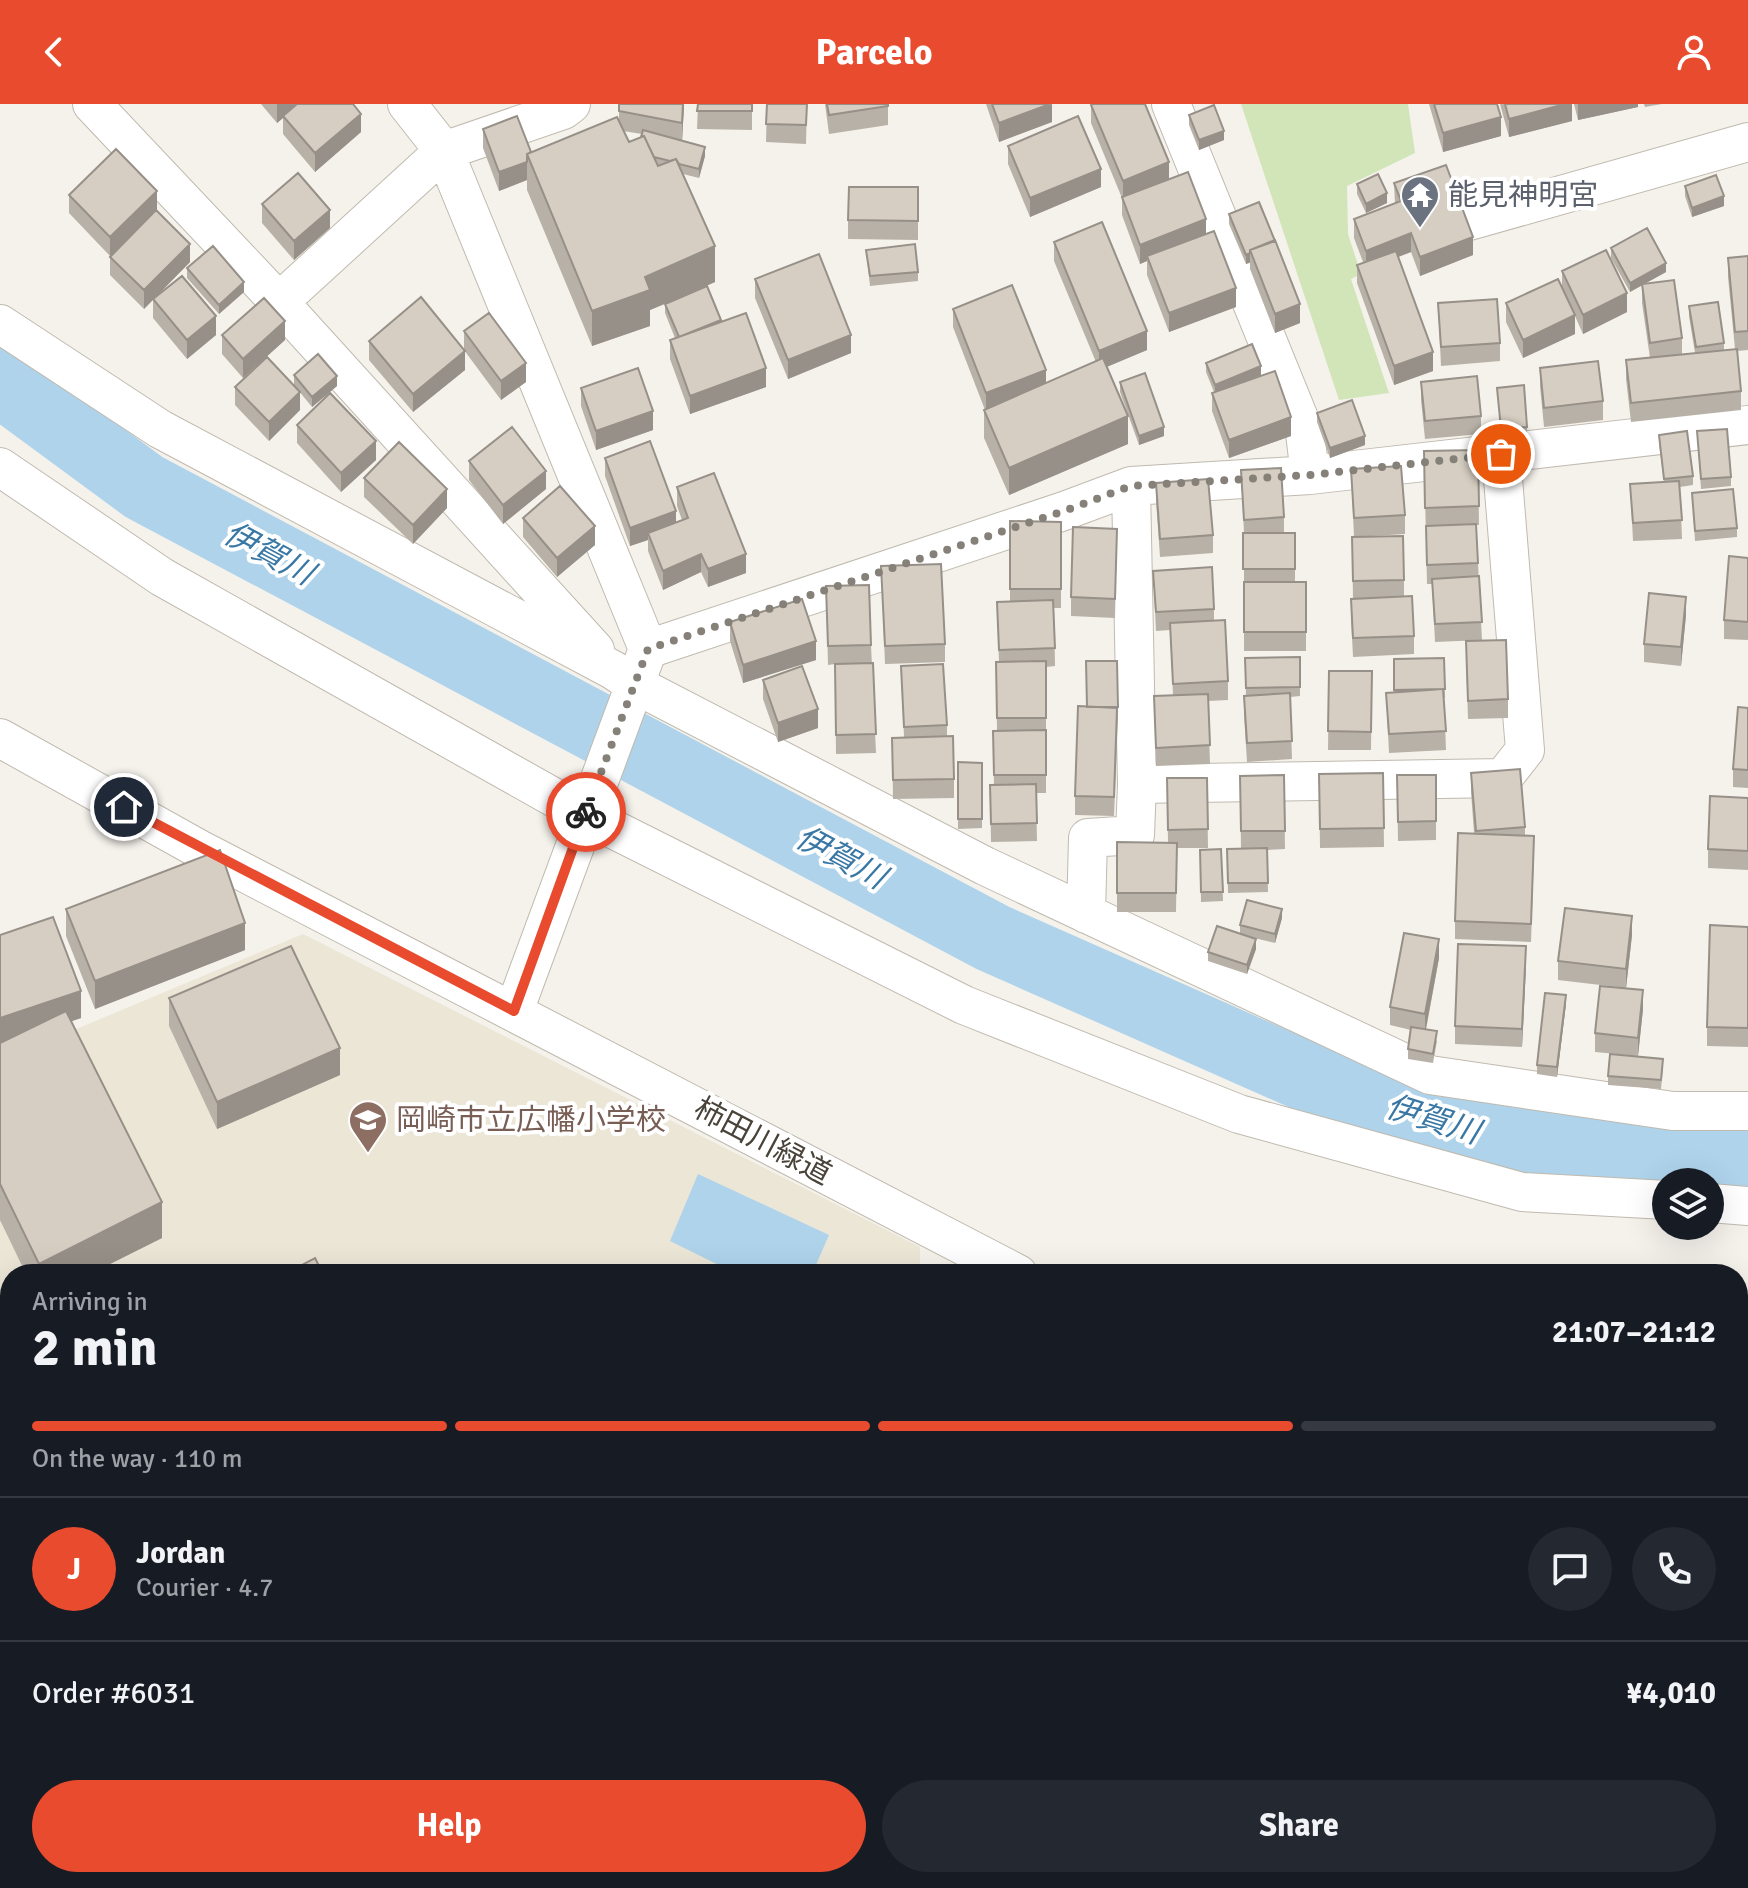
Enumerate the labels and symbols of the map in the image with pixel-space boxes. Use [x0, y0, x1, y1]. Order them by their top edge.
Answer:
temple icon: 能見神明宮 [1399, 174, 1441, 229]
place label: 能見神明宮 [1448, 177, 1598, 214]
pin [1467, 420, 1535, 488]
water label: 伊賀川 [217, 514, 323, 595]
courier [546, 772, 626, 852]
pin [90, 773, 158, 841]
water label: 伊賀川 [789, 818, 895, 899]
water label: 伊賀川 [1381, 1087, 1487, 1153]
street label: 柿田川緑道 [688, 1090, 838, 1193]
school or university icon: 岡崎市立広幡小学校 [347, 1099, 389, 1154]
place label: 岡崎市立広幡小学校 [396, 1102, 666, 1139]

